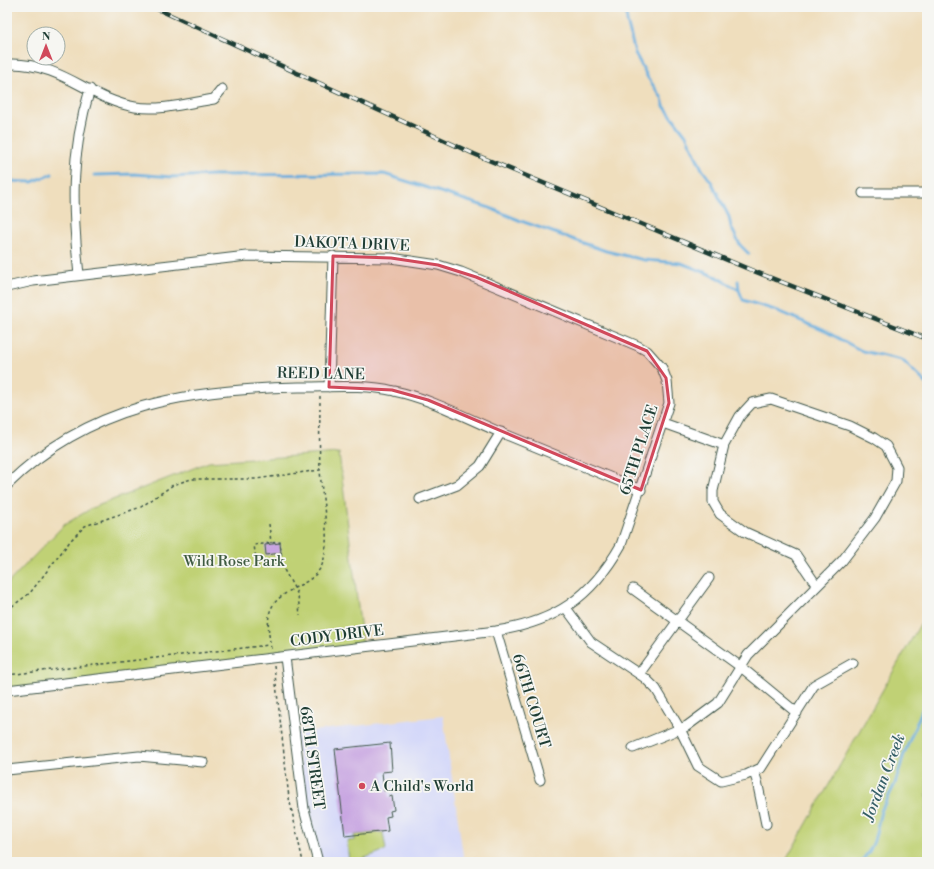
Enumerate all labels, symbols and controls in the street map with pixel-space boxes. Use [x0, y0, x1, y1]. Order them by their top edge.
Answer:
north arrow [26, 26, 66, 66]
text: N [42, 30, 51, 44]
street label: DAKOTA DRIVE [294, 232, 410, 256]
street label: REED LANE [277, 364, 365, 384]
street label: 65TH PLACE [615, 402, 663, 498]
park label: Wild Rose Park [182, 552, 286, 571]
street label: CODY DRIVE [289, 621, 385, 651]
street label: 66TH COURT [508, 651, 555, 751]
street label: 68TH STREET [295, 705, 329, 811]
water label: Jordan Creek [858, 731, 910, 825]
place label: A Child's World [369, 777, 474, 796]
marker: A Child's World [357, 781, 367, 791]

